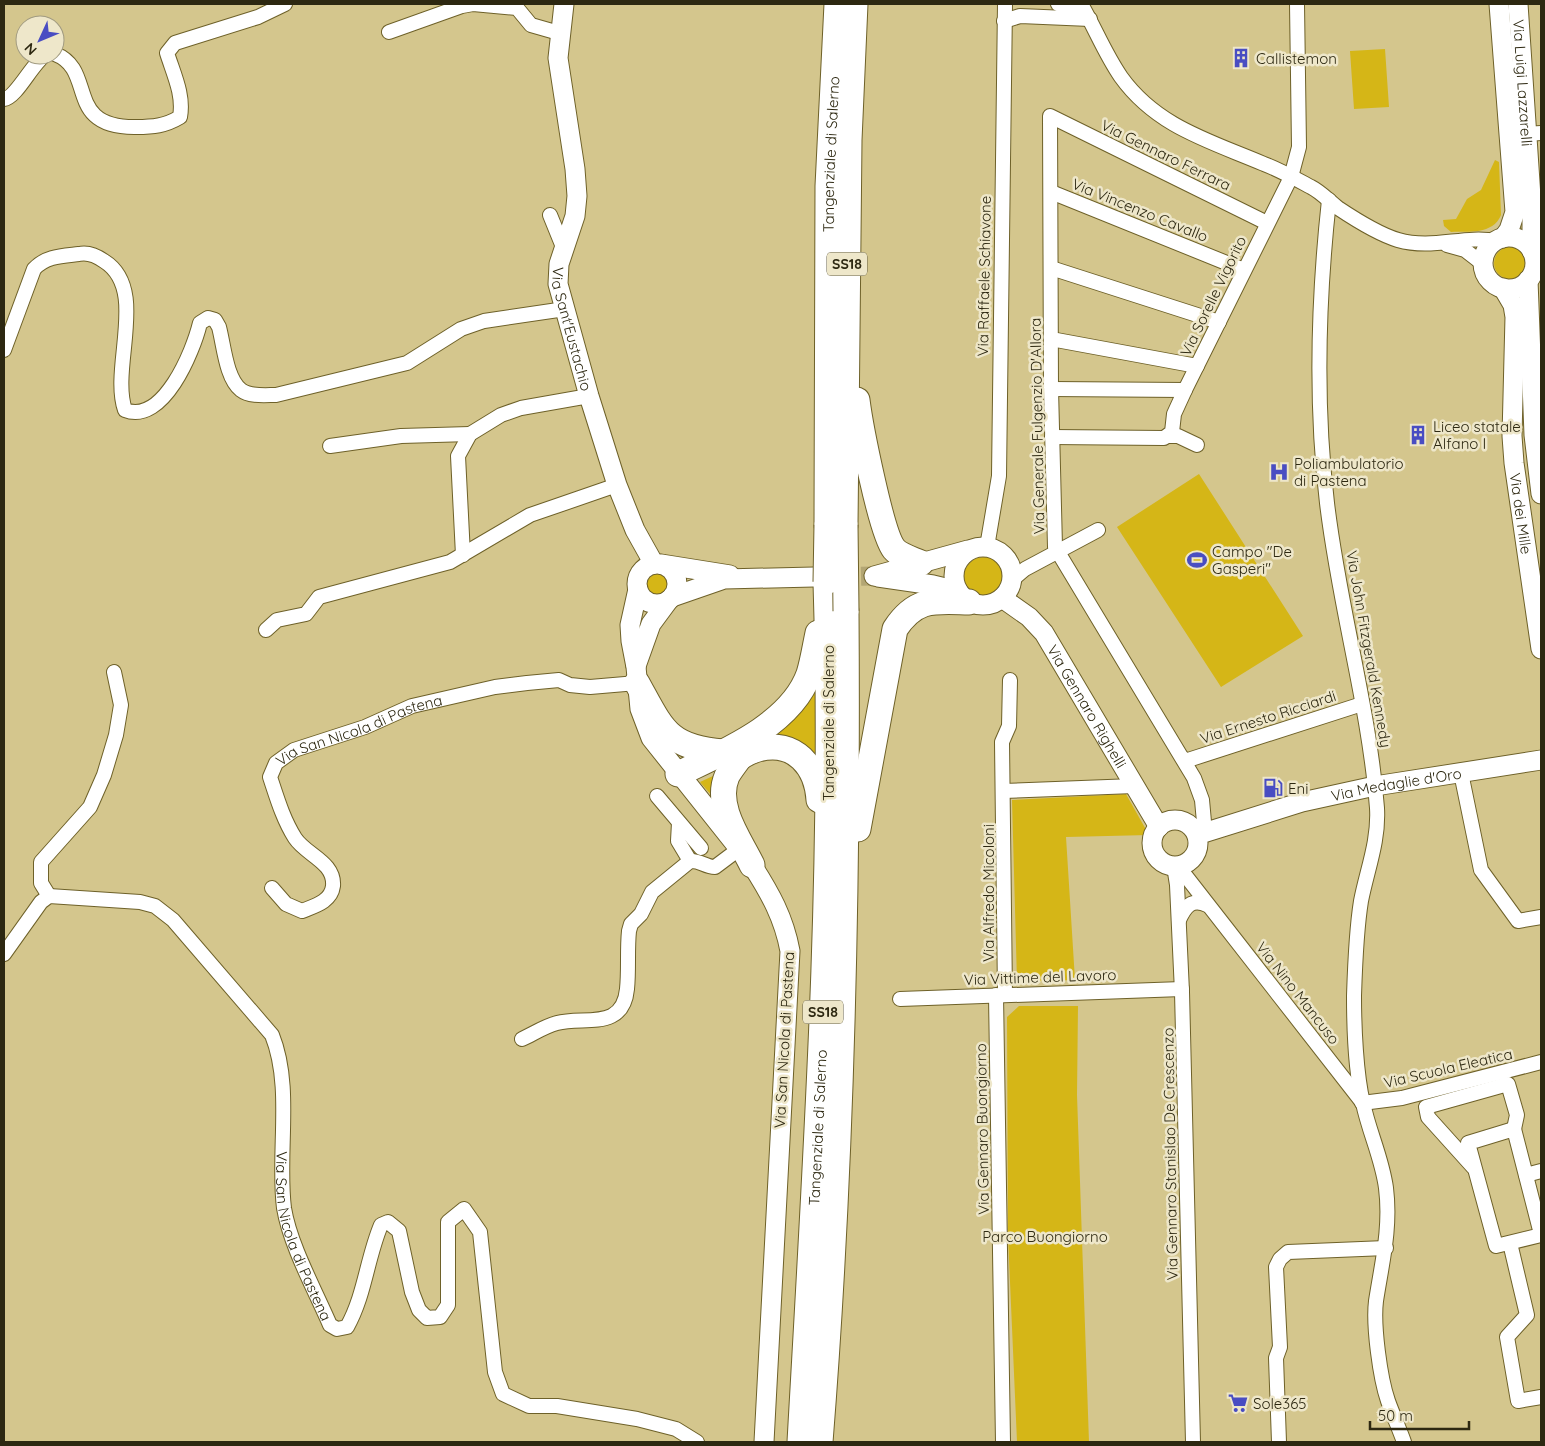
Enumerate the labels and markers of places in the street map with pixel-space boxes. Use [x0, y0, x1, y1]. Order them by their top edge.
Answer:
building icon: Callistemon [1230, 47, 1252, 69]
place label: Callistemon [1256, 49, 1337, 68]
place label: Liceo statale Alfano I [1433, 417, 1521, 453]
building icon: Liceo statale Alfano I [1407, 424, 1429, 446]
place label: Poliambulatorio di Pastena [1294, 454, 1404, 490]
hospital icon: Poliambulatorio di Pastena [1268, 461, 1290, 483]
place label: Campo "De Gasperi" [1212, 542, 1292, 578]
sports icon: Campo "De Gasperi" [1186, 549, 1208, 571]
fuel station icon: Eni [1262, 777, 1284, 799]
place label: Eni [1288, 779, 1308, 798]
supermarket icon: Sole365 [1227, 1392, 1249, 1414]
place label: Sole365 [1253, 1394, 1306, 1413]

